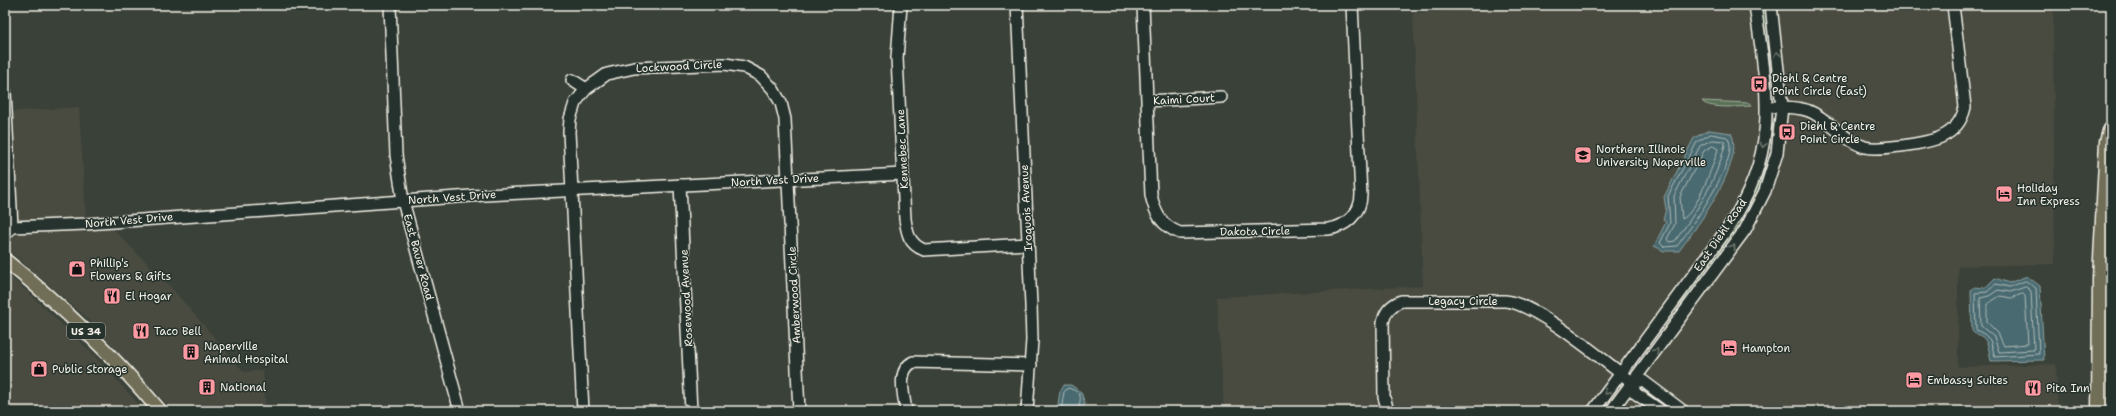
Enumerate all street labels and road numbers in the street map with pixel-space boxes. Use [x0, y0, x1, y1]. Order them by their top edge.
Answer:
street label: Lockwood Circle [635, 57, 723, 76]
street label: Kaimi Court [1153, 90, 1216, 109]
street label: Kennebec Lane [893, 109, 912, 189]
street label: Iroquois Avenue [1017, 164, 1036, 252]
street label: North Vest Drive [731, 171, 820, 190]
street label: North Vest Drive [407, 187, 497, 208]
street label: East Diehl Road [1690, 196, 1750, 275]
street label: North Vest Drive [84, 209, 174, 232]
street label: East Bauer Road [400, 212, 437, 302]
street label: Dakota Circle [1220, 223, 1290, 240]
street label: Amberwood Circle [784, 246, 805, 344]
street label: Rosewood Avenue [676, 249, 697, 347]
street label: Legacy Circle [1428, 294, 1498, 309]
road number: US 34 [67, 323, 105, 339]

